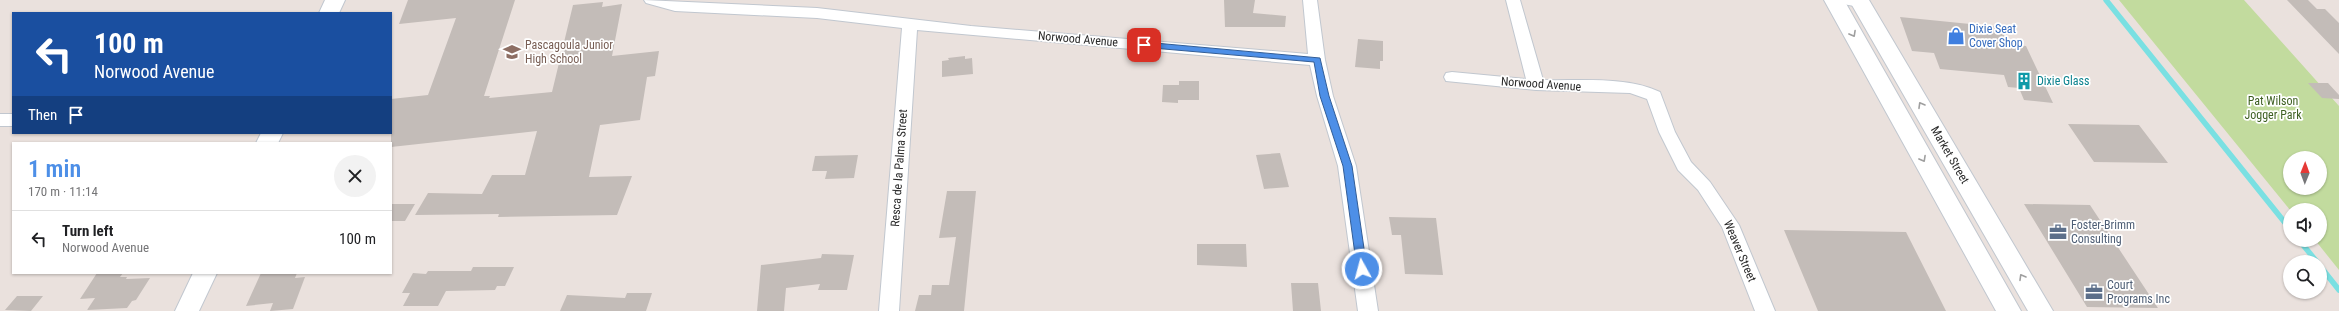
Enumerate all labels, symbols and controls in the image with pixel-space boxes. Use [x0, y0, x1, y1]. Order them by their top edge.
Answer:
place label: Dixie Seat Cover Shop [1969, 22, 2023, 50]
shop icon: Dixie Seat Cover Shop [1946, 26, 1966, 46]
text: 100 m [94, 27, 164, 60]
icon: left [28, 28, 80, 80]
pin [1127, 28, 1161, 62]
street label: Norwood Avenue [1037, 29, 1119, 50]
one-way arrow [1848, 30, 1855, 37]
icon: arrive [1133, 34, 1155, 56]
place label: Pascagoula Junior High School [525, 38, 613, 66]
school or university icon: Pascagoula Junior High School [502, 42, 522, 62]
text: Norwood Avenue [94, 61, 214, 82]
building icon: Dixie Glass [2014, 71, 2034, 91]
street label: Norwood Avenue [1500, 74, 1582, 94]
place label: Dixie Glass [2037, 74, 2090, 88]
park label: Pat Wilson Jogger Park [2244, 94, 2302, 122]
one-way arrow [1918, 102, 1925, 109]
icon: arrive [65, 104, 87, 126]
text: Then [28, 106, 57, 124]
street label: Resca de la Palma Street [888, 108, 910, 227]
street label: Market Street [1928, 124, 1972, 187]
north arrow [2283, 151, 2327, 195]
map controls [2283, 151, 2327, 299]
text: 1 min [28, 155, 81, 183]
button: close [334, 155, 376, 197]
one-way arrow [1919, 155, 1926, 162]
text: 170 m · 11:14 [28, 184, 98, 199]
button: sound [2283, 203, 2327, 247]
street label: Weaver Street [1721, 218, 1759, 284]
place label: Foster-Brimm Consulting [2071, 218, 2135, 246]
text: Turn left [62, 222, 113, 240]
office icon: Foster-Brimm Consulting [2048, 222, 2068, 242]
icon: left [28, 228, 50, 250]
text: 100 m [339, 230, 376, 248]
text: Norwood Avenue [62, 240, 149, 255]
position arrow [1341, 248, 1383, 290]
button: search [2283, 255, 2327, 299]
one-way arrow [2019, 274, 2026, 281]
place label: Court Programs Inc [2107, 278, 2170, 306]
office icon: Court Programs Inc [2084, 282, 2104, 302]

